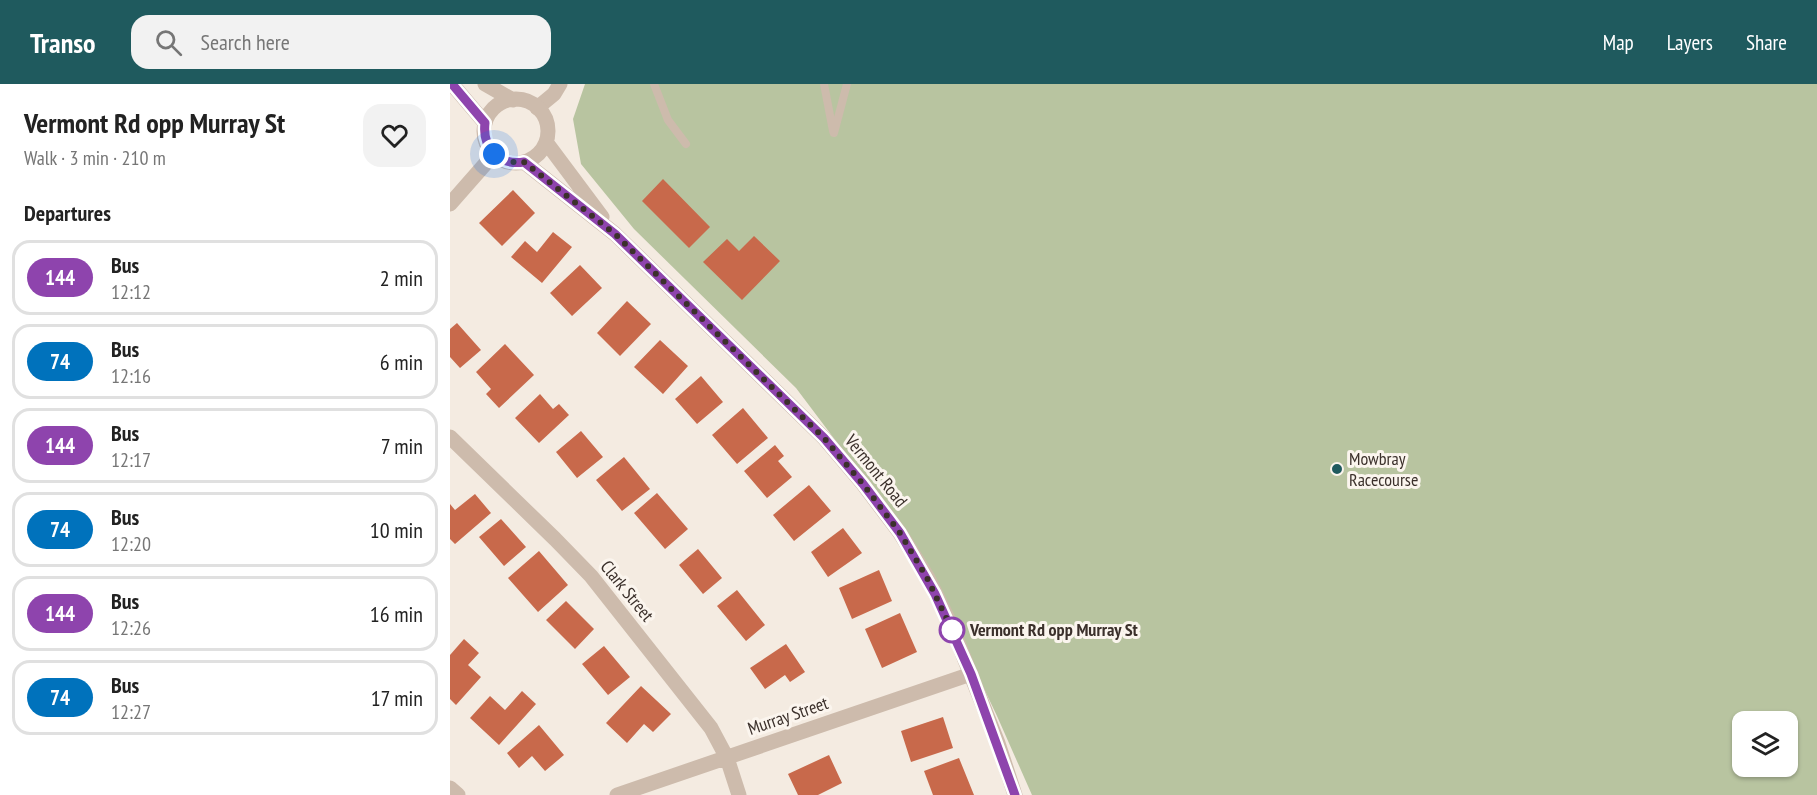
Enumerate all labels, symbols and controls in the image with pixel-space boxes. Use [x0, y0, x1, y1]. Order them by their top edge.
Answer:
search box [131, 15, 551, 69]
text: Transo [30, 24, 95, 61]
icon: search [152, 26, 185, 59]
text: Search here [200, 28, 290, 56]
text: Map [1603, 29, 1634, 56]
text: Layers [1667, 29, 1713, 56]
text: Share [1746, 29, 1787, 56]
text: Vermont Rd opp Murray St [24, 104, 285, 141]
button: heart [363, 104, 426, 167]
your location [479, 139, 509, 169]
text: Walk · 3 min · 210 m [24, 145, 166, 171]
text: Departures [24, 199, 111, 227]
text: Bus [111, 251, 139, 279]
text: 144 [45, 264, 75, 291]
text: 2 min [380, 264, 423, 292]
text: 12:12 [111, 279, 151, 305]
text: Bus [111, 335, 139, 363]
text: 74 [50, 348, 70, 375]
text: 6 min [380, 348, 423, 376]
text: 12:16 [111, 363, 151, 389]
text: Bus [111, 419, 139, 447]
street label: Vermont Road [840, 429, 913, 512]
text: 144 [45, 432, 75, 459]
text: 7 min [381, 432, 423, 460]
text: 12:17 [111, 447, 151, 473]
place label: Mowbray Racecourse [1349, 447, 1418, 491]
marker: Mowbray Racecourse [1330, 462, 1344, 476]
text: Bus [111, 503, 139, 531]
text: 74 [50, 516, 70, 543]
text: 10 min [370, 516, 423, 544]
text: 12:20 [111, 531, 151, 557]
street label: Clark Street [596, 555, 659, 626]
text: Bus [111, 587, 139, 615]
text: 144 [45, 600, 75, 627]
text: 16 min [370, 600, 423, 628]
text: 12:26 [111, 615, 151, 641]
marker: Vermont Rd opp Murray St [939, 617, 965, 643]
place label: Vermont Rd opp Murray St [969, 618, 1139, 641]
text: Bus [111, 671, 139, 699]
text: 74 [50, 684, 70, 711]
text: 17 min [371, 684, 423, 712]
street label: Murray Street [745, 691, 831, 740]
text: 12:27 [111, 699, 151, 725]
map controls [1732, 711, 1798, 777]
button: layers [1732, 711, 1798, 777]

